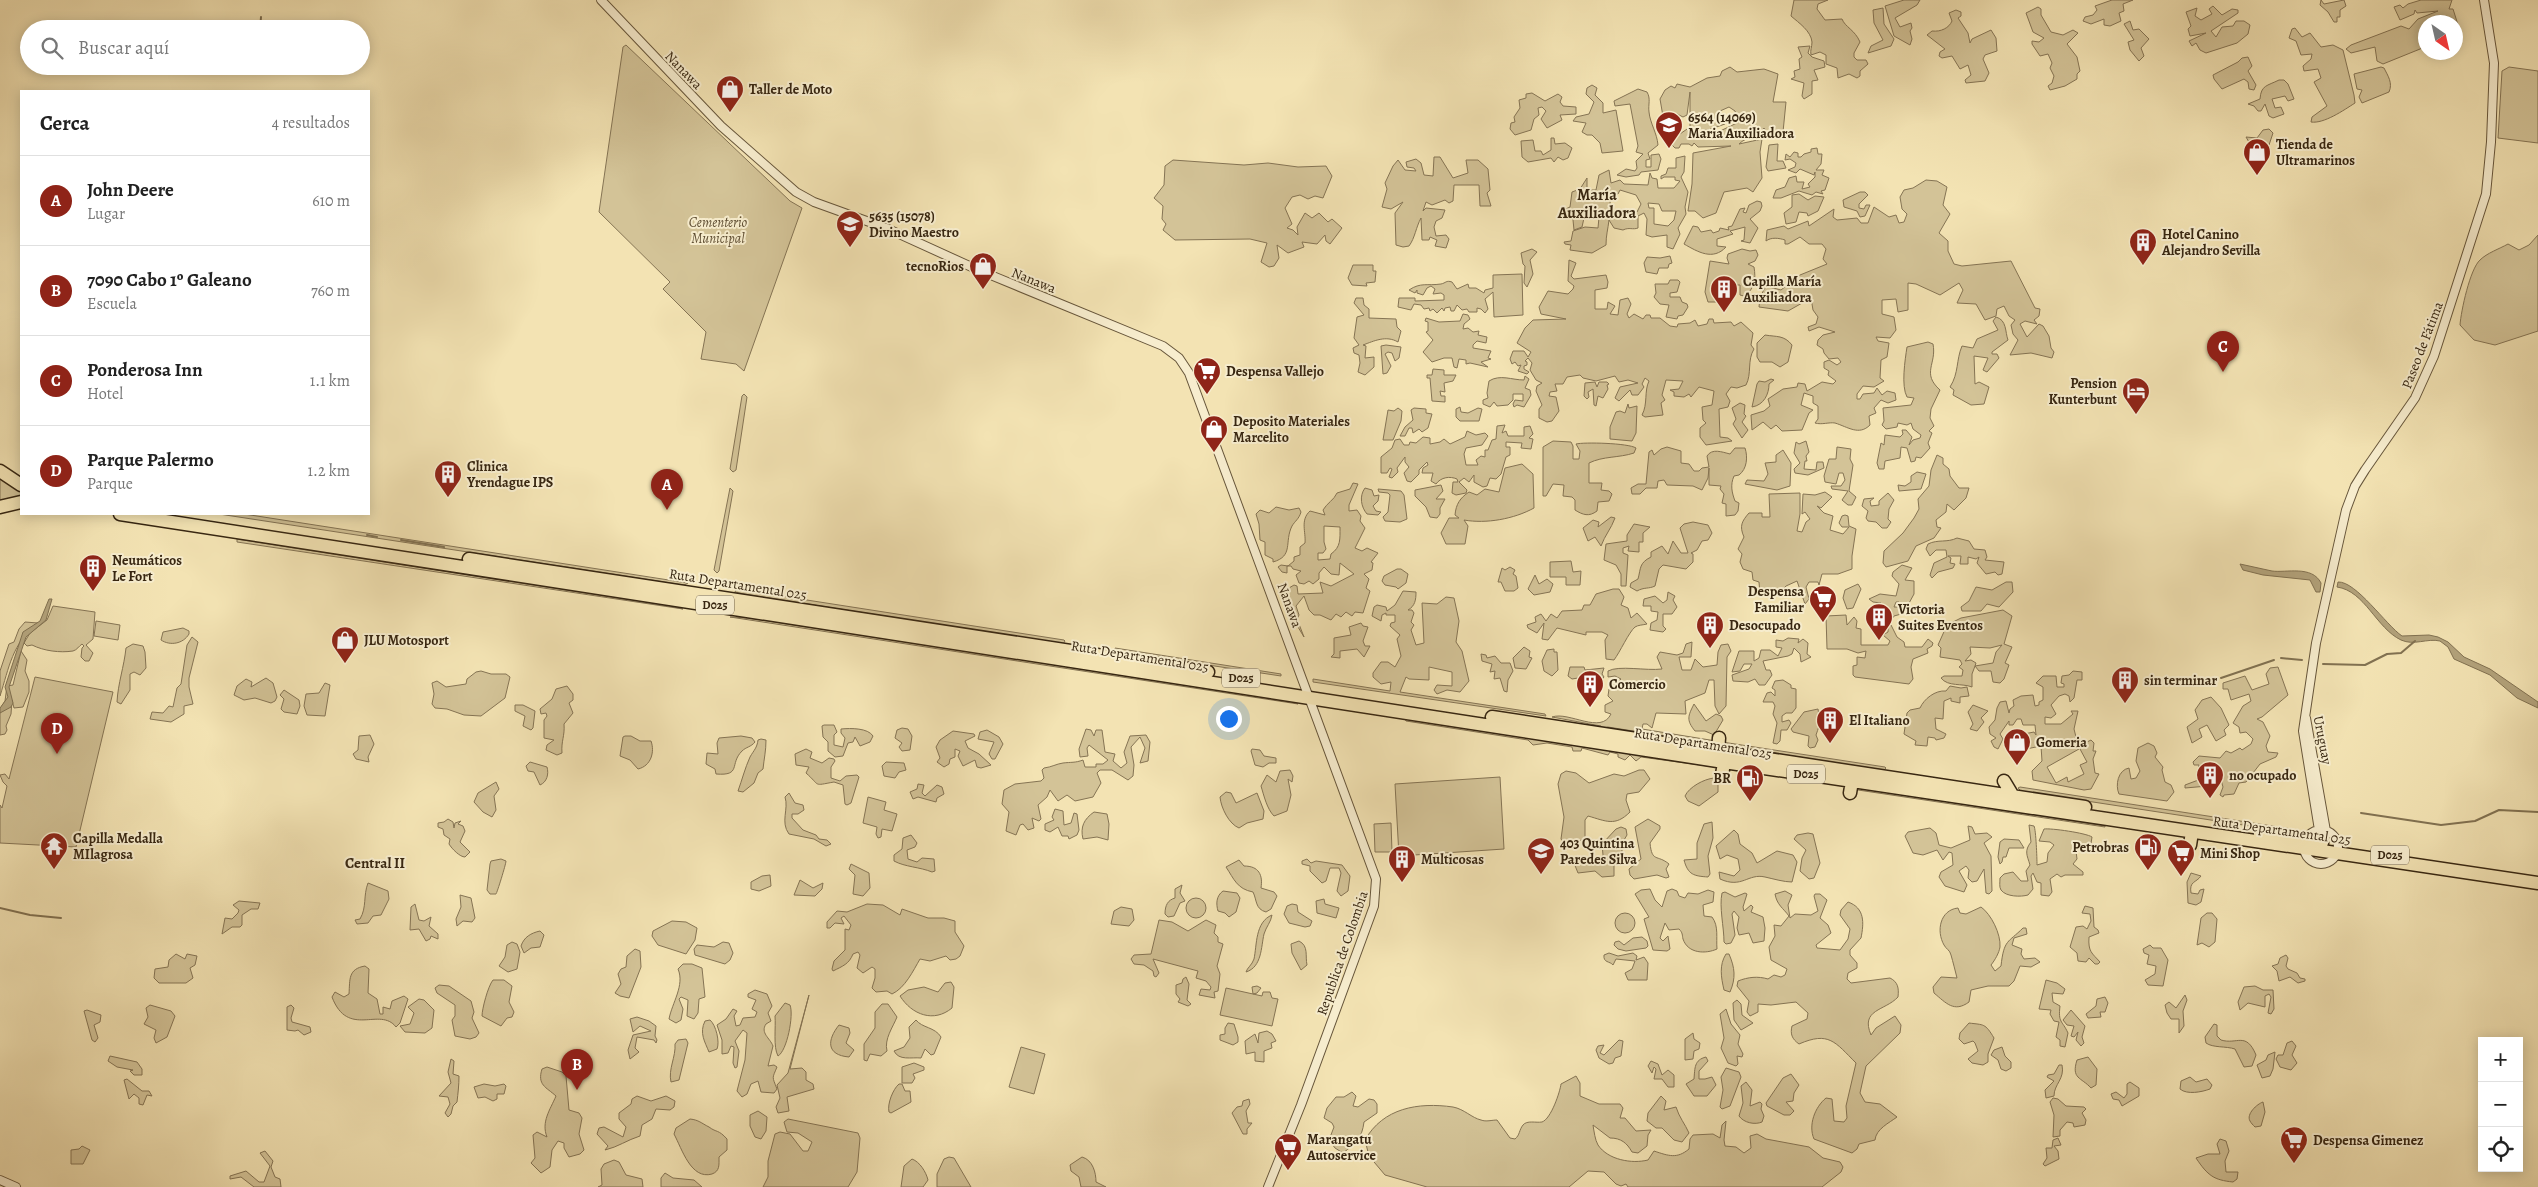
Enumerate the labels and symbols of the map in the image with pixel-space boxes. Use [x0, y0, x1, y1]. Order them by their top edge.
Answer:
north arrow [2418, 15, 2463, 60]
street label: Nanawa [661, 47, 707, 94]
shop icon: Taller de Moto [715, 74, 745, 113]
place label: Taller de Moto [749, 80, 832, 99]
place label: 6564 (14069) Maria Auxiliadora [1688, 108, 1794, 143]
school or university icon: 6564 (14069) Maria Auxiliadora [1654, 110, 1684, 149]
place label: Tienda de Ultramarinos [2276, 135, 2355, 170]
shop icon: Tienda de Ultramarinos [2242, 137, 2272, 176]
district label: María Auxiliadora [1557, 184, 1637, 224]
place label: 5635 (15078) Divino Maestro [869, 207, 959, 242]
school or university icon: 5635 (15078) Divino Maestro [835, 209, 865, 248]
park label: Cementerio Municipal [689, 213, 748, 248]
place label: Hotel Canino Alejandro Sevilla [2161, 225, 2261, 260]
building icon: Hotel Canino Alejandro Sevilla [2128, 227, 2158, 266]
shop icon: tecnoRios [968, 251, 998, 290]
place label: tecnoRios [906, 257, 964, 276]
street label: Nanawa [1009, 263, 1059, 298]
place label: Capilla María Auxiliadora [1742, 272, 1822, 307]
building icon: Capilla María Auxiliadora [1709, 274, 1739, 313]
street label: Paseo de Fátima [2397, 298, 2448, 392]
pin: C [2207, 331, 2239, 372]
supermarket icon: Despensa Vallejo [1192, 356, 1222, 395]
place label: Despensa Vallejo [1226, 362, 1324, 381]
place label: Pension Kunterbunt [2049, 374, 2117, 409]
hotel icon: Pension Kunterbunt [2121, 376, 2151, 415]
place label: Deposito Materiales Marcelito [1233, 412, 1350, 447]
shop icon: Deposito Materiales Marcelito [1199, 414, 1229, 453]
place label: Clinica Yrendague IPS [466, 457, 553, 492]
building icon: Clinica Yrendague IPS [433, 459, 463, 498]
pin: A [651, 469, 683, 510]
place label: Neumáticos Le Fort [112, 551, 182, 586]
building icon: Neumáticos Le Fort [78, 553, 108, 592]
street label: Ruta Departamental 025 [668, 564, 808, 605]
street label: Nanawa [1273, 580, 1307, 631]
place label: Despensa Familiar [1748, 582, 1804, 617]
supermarket icon: Despensa Familiar [1808, 584, 1838, 623]
road number: D025 [696, 596, 734, 614]
place label: Victoria Suites Eventos [1897, 600, 1983, 635]
building icon: Victoria Suites Eventos [1864, 602, 1894, 641]
building icon: Desocupado [1695, 610, 1725, 649]
place label: Desocupado [1729, 616, 1801, 635]
shop icon: JLU Motosport [330, 625, 360, 664]
place label: JLU Motosport [364, 631, 449, 650]
street label: Ruta Departamental 025 [1070, 636, 1210, 677]
building icon: sin terminar [2110, 665, 2140, 704]
road number: D025 [1222, 668, 1260, 688]
building icon: Comercio [1575, 669, 1605, 708]
place label: sin terminar [2144, 671, 2217, 690]
place label: Comercio [1609, 675, 1666, 694]
building icon: El Italiano [1815, 705, 1845, 744]
your location [1216, 706, 1242, 732]
place label: El Italiano [1849, 711, 1910, 730]
pin: D [41, 713, 73, 754]
street label: Uruguay [2308, 714, 2337, 767]
street label: Ruta Departamental 025 [1633, 723, 1773, 764]
shop icon: Gomeria [2002, 727, 2032, 766]
place label: Gomeria [2036, 733, 2087, 752]
building icon: no ocupado [2195, 760, 2225, 799]
fuel station icon: BR [1735, 763, 1765, 802]
road number: D025 [1787, 764, 1825, 784]
place label: no ocupado [2229, 766, 2296, 785]
place label: BR [1713, 769, 1731, 788]
street label: Ruta Departamental 025 [2212, 811, 2352, 850]
place label: Capilla Medalla MIlagrosa [73, 829, 163, 864]
temple icon: Capilla Medalla MIlagrosa [39, 831, 69, 870]
fuel station icon: Petrobras [2133, 832, 2163, 871]
place label: 403 Quintina Paredes Silva [1560, 834, 1637, 869]
school or university icon: 403 Quintina Paredes Silva [1526, 836, 1556, 875]
place label: Petrobras [2072, 838, 2129, 857]
supermarket icon: Mini Shop [2166, 838, 2196, 877]
building icon: Multicosas [1387, 844, 1417, 883]
place label: Mini Shop [2200, 844, 2260, 863]
road number: D025 [2371, 846, 2409, 864]
place label: Multicosas [1421, 850, 1484, 869]
district label: Central II [345, 853, 405, 873]
street label: Republica de Colombia [1312, 888, 1373, 1018]
pin: B [561, 1049, 593, 1090]
supermarket icon: Despensa Gimenez [2279, 1125, 2309, 1164]
place label: Marangatu Autoservice [1306, 1130, 1377, 1165]
place label: Despensa Gimenez [2313, 1131, 2424, 1150]
supermarket icon: Marangatu Autoservice [1273, 1132, 1303, 1171]

